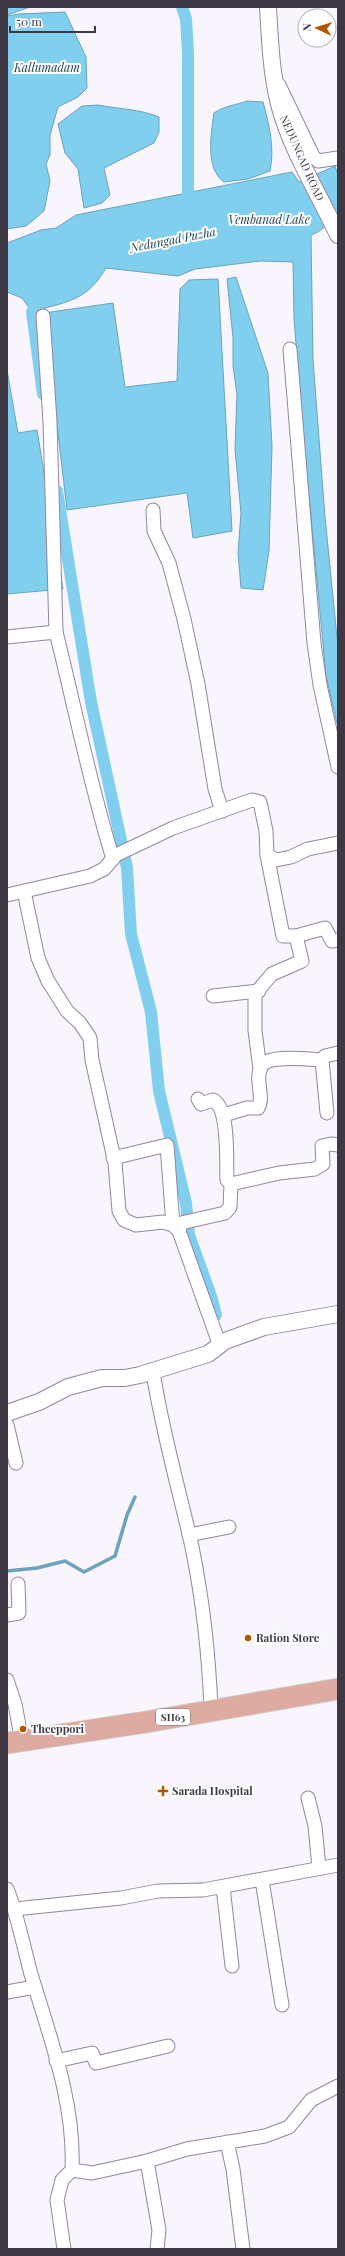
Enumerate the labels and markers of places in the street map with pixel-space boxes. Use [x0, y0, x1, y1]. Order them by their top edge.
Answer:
place label: Ration Store [256, 1630, 320, 1645]
marker: Ration Store [243, 1633, 253, 1643]
place label: Theeppori [31, 1721, 85, 1736]
marker: Theeppori [18, 1724, 28, 1734]
place label: Sarada Hospital [172, 1783, 253, 1798]
marker: Sarada Hospital [157, 1785, 169, 1797]

